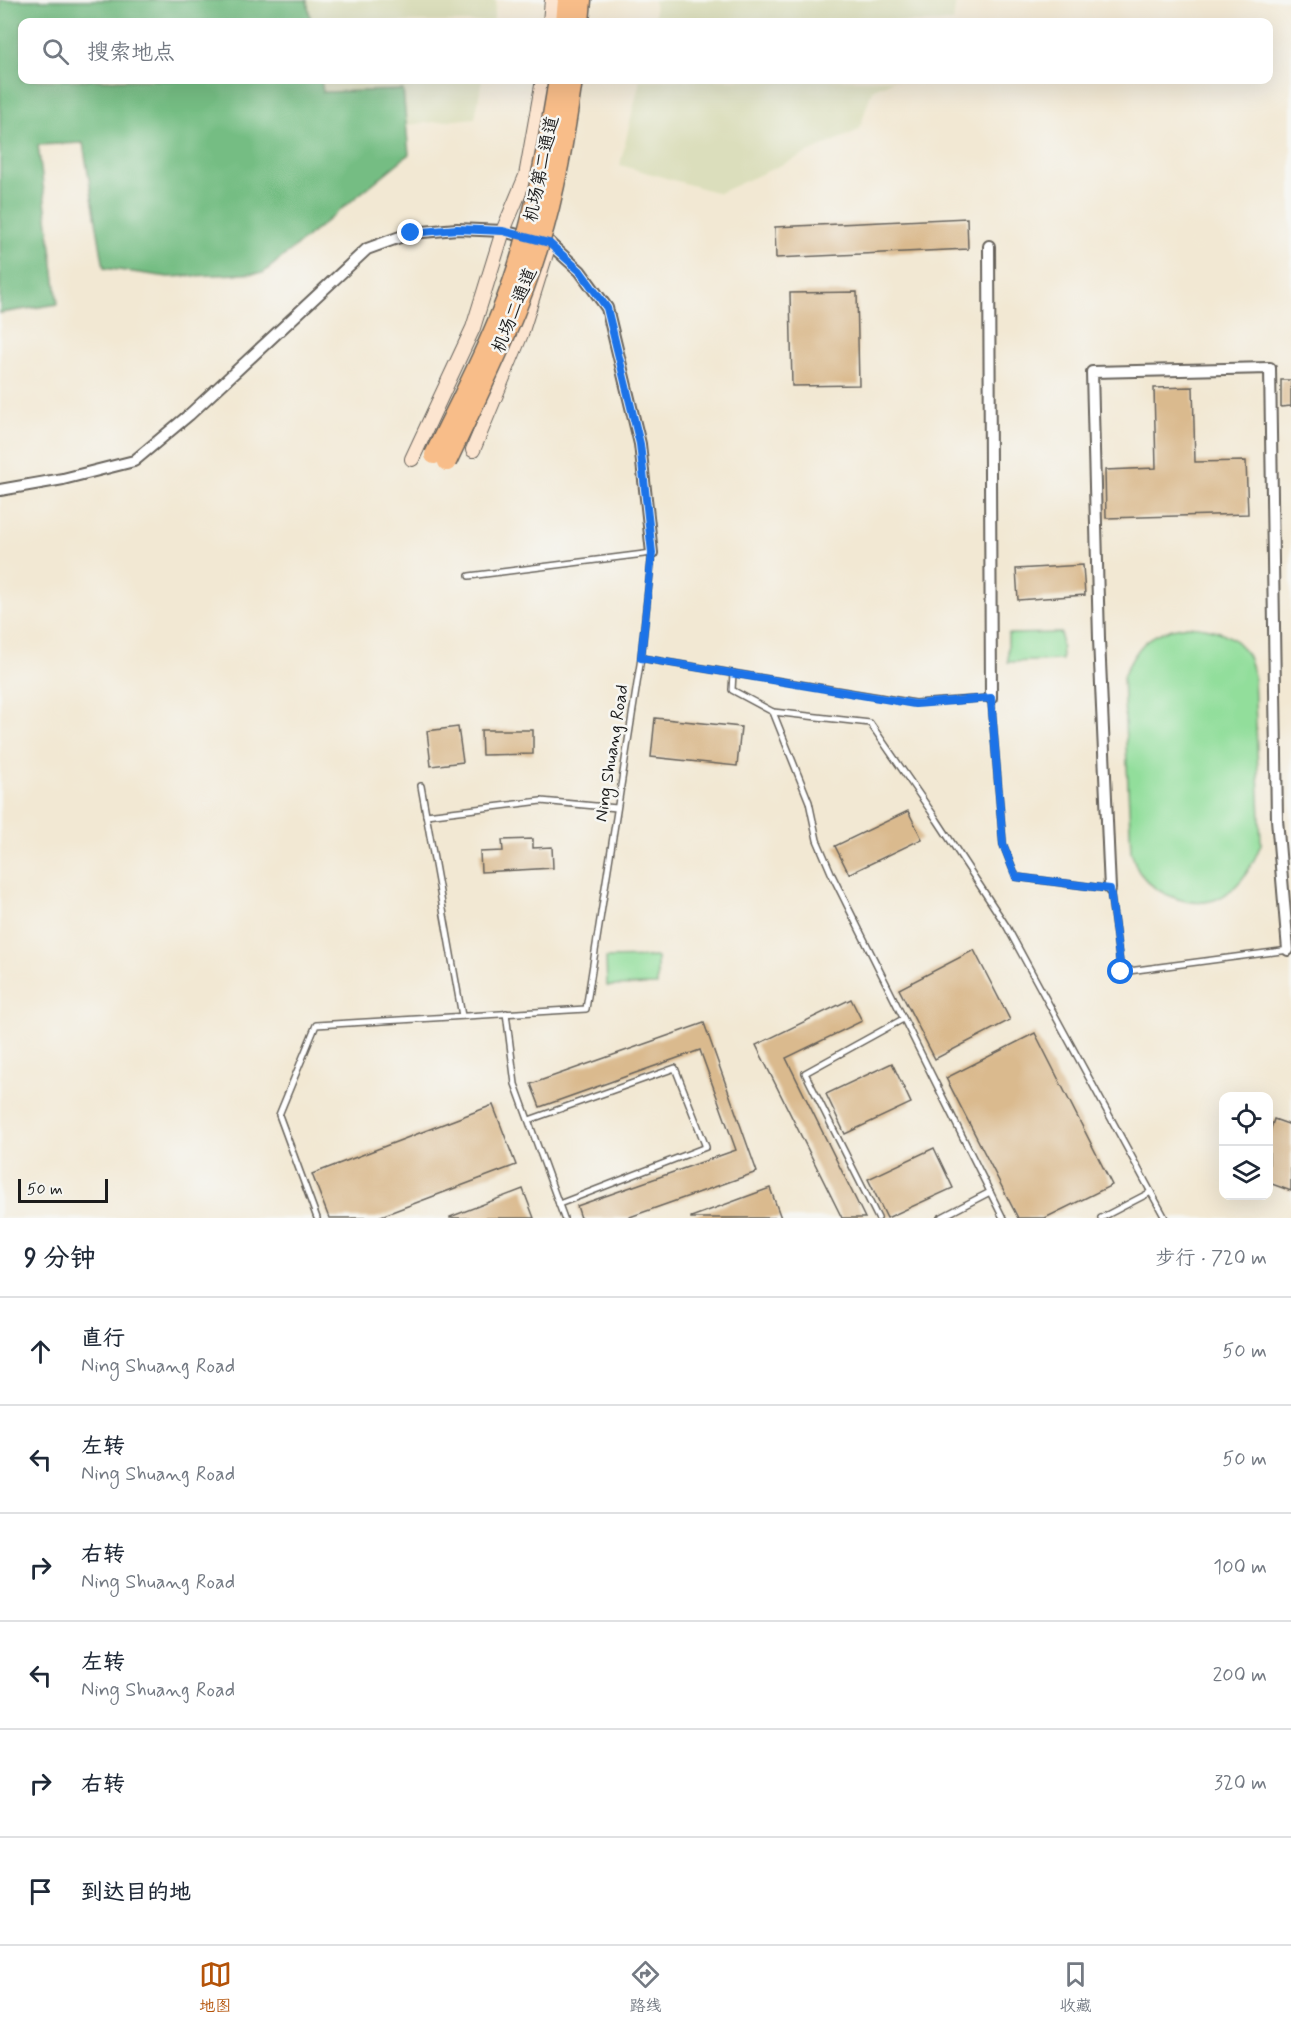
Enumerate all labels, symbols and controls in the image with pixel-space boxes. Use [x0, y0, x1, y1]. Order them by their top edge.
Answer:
search box [18, 18, 1273, 84]
icon: search [39, 35, 72, 68]
text: 搜索地点 [87, 39, 175, 67]
street label: 机场第二通道 [519, 114, 565, 225]
route end [397, 219, 423, 245]
street label: 机场二通道 [487, 264, 543, 357]
street label: Ning Shuang Road [589, 683, 636, 824]
route start [1107, 958, 1133, 984]
map controls [1219, 1092, 1273, 1200]
button: locate [1219, 1092, 1273, 1146]
button: layers [1219, 1146, 1273, 1200]
scale bar [18, 1176, 108, 1204]
text: 50 m [27, 1179, 63, 1200]
text: 9 分钟 [24, 1242, 96, 1276]
text: 步行 · 720 m [1156, 1245, 1267, 1272]
text: 直行 [81, 1325, 125, 1353]
icon: ahead [24, 1335, 57, 1368]
text: 50 m [1222, 1338, 1267, 1365]
text: Ning Shuang Road [81, 1353, 235, 1380]
text: 左转 [81, 1433, 125, 1461]
icon: left [24, 1443, 57, 1476]
text: 50 m [1222, 1446, 1267, 1473]
text: Ning Shuang Road [81, 1461, 235, 1488]
text: 右转 [81, 1541, 125, 1569]
icon: right [24, 1551, 57, 1584]
text: 100 m [1213, 1554, 1267, 1581]
text: Ning Shuang Road [81, 1569, 235, 1596]
text: 左转 [81, 1649, 125, 1677]
icon: left [24, 1659, 57, 1692]
text: 200 m [1212, 1662, 1267, 1689]
text: Ning Shuang Road [81, 1677, 235, 1704]
icon: right [24, 1767, 57, 1800]
text: 320 m [1214, 1770, 1267, 1797]
text: 右转 [81, 1771, 125, 1799]
icon: arrive [24, 1875, 57, 1908]
text: 到达目的地 [81, 1879, 191, 1907]
tab: 地图 [199, 1958, 232, 2017]
tab: 路线 [629, 1958, 662, 2017]
tab: 收藏 [1059, 1958, 1092, 2017]

